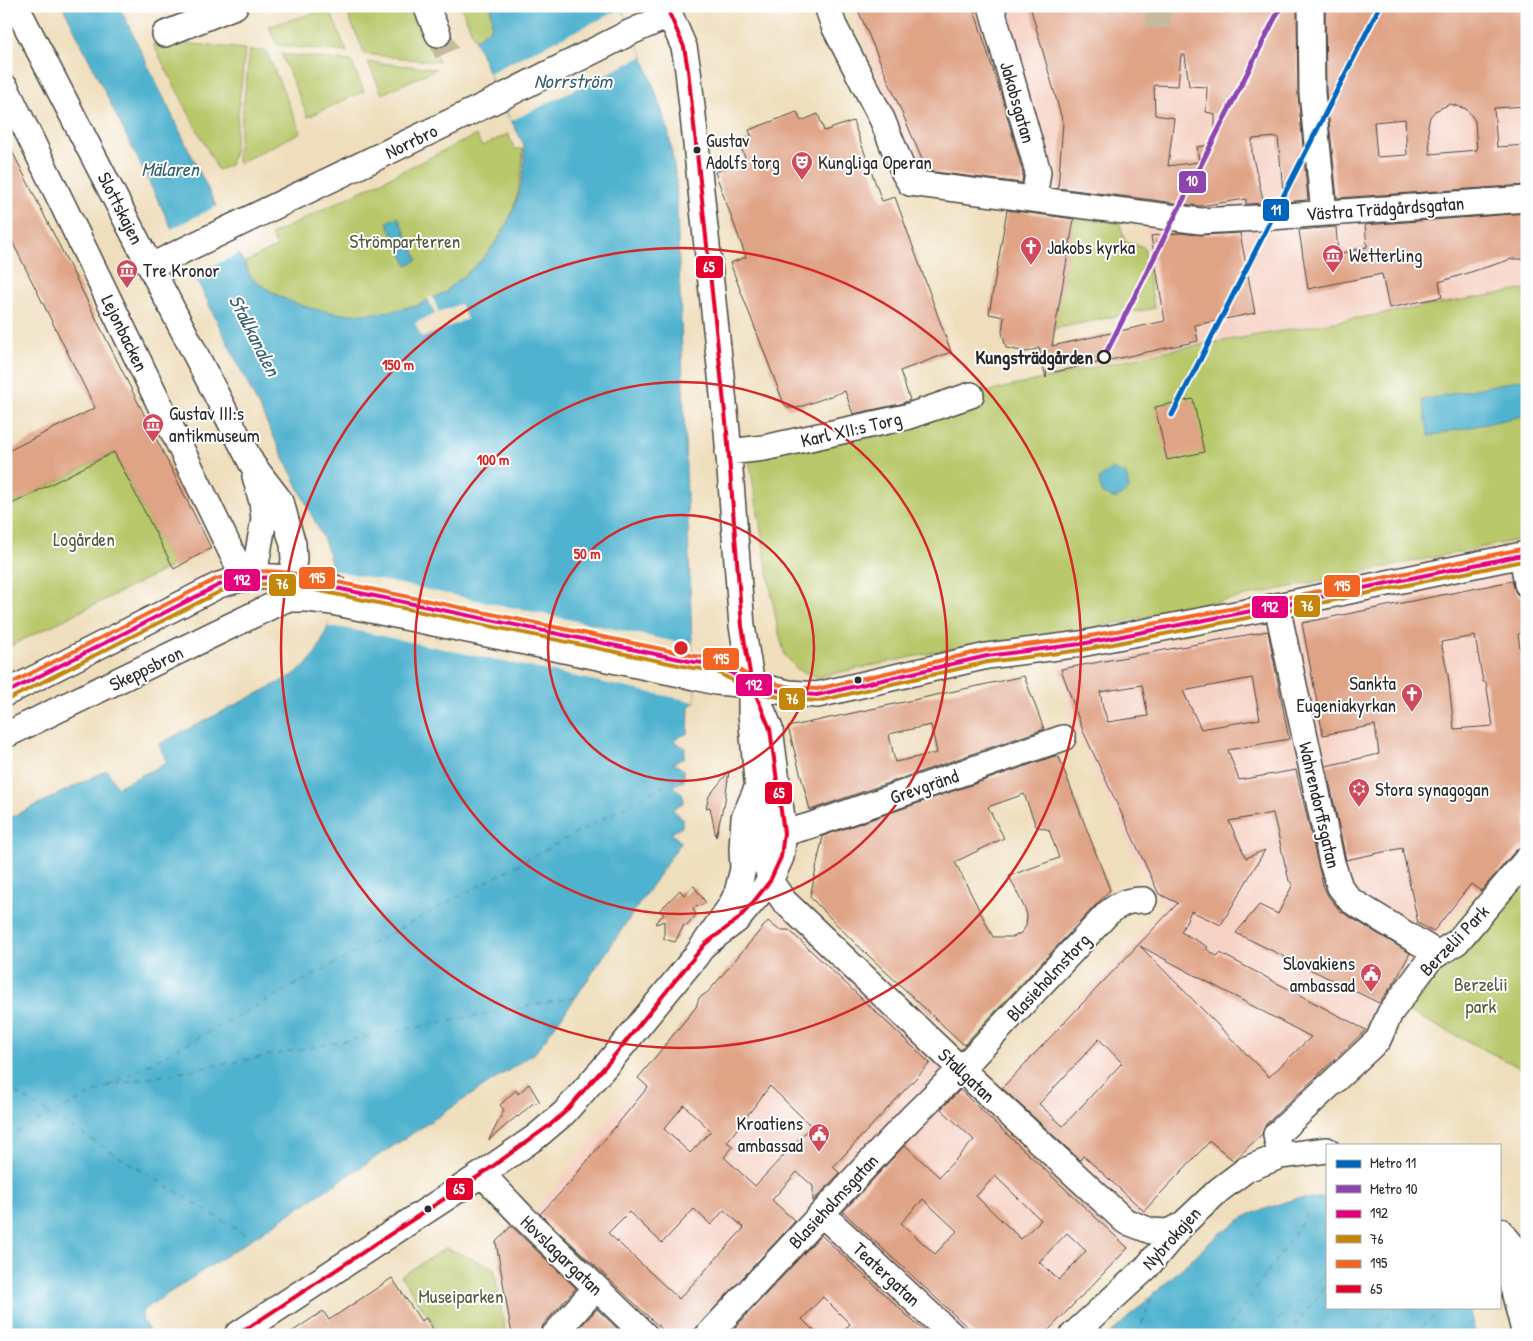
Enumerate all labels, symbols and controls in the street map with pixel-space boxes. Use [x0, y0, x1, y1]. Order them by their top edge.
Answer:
street label: Jakobsgatan [994, 58, 1042, 146]
water label: Norrström [534, 67, 613, 94]
street label: Norrbro [380, 117, 442, 165]
place label: Gustav Adolfs torg [706, 128, 780, 175]
marker: Gustav Adolfs torg [692, 145, 702, 155]
place label: Kungliga Operan [818, 149, 932, 175]
theatre icon: Kungliga Operan [790, 150, 814, 181]
water label: Mälaren [141, 155, 201, 182]
street label: Slottskajen [92, 167, 150, 249]
line badge: 10 [1178, 170, 1207, 194]
text: 10 [1186, 171, 1198, 190]
street label: Västra Trädgårdsgatan [1305, 190, 1465, 226]
line badge: 11 [1262, 198, 1290, 222]
text: 11 [1271, 200, 1281, 219]
park label: Strömparterren [350, 228, 460, 254]
place label: Jakobs kyrka [1047, 234, 1136, 260]
church icon: Jakobs kyrka [1019, 235, 1043, 266]
place label: Wetterling [1349, 242, 1423, 268]
museum icon: Wetterling [1321, 243, 1345, 274]
line badge: 65 [695, 255, 724, 279]
place label: Tre Kronor [143, 257, 220, 283]
text: 65 [703, 257, 715, 276]
museum icon: Tre Kronor [115, 258, 139, 289]
street label: Lejonbacken [95, 290, 155, 376]
water label: Stallkanalen [223, 290, 288, 382]
place label: Kungsträdgården [976, 344, 1093, 371]
marker: Kungsträdgården [1097, 350, 1111, 364]
text: 150 m [382, 354, 414, 375]
place label: Gustav III:s antikmuseum [169, 400, 260, 448]
street label: Karl XII:s Torg [798, 405, 904, 453]
museum icon: Gustav III:s antikmuseum [141, 412, 165, 443]
text: 100 m [477, 449, 509, 470]
park label: Logården [53, 526, 115, 552]
text: 50 m [574, 543, 600, 564]
line badge: 195 [298, 566, 336, 590]
line badge: 192 [223, 568, 261, 592]
text: 195 [309, 568, 325, 587]
text: 192 [234, 570, 251, 589]
line badge: 76 [268, 573, 297, 597]
text: 76 [275, 574, 289, 593]
line badge: 195 [1323, 574, 1361, 598]
text: 195 [1334, 576, 1350, 595]
line badge: 76 [1293, 594, 1321, 618]
line badge: 192 [1251, 595, 1289, 619]
text: 76 [1300, 596, 1314, 615]
text: 192 [1262, 597, 1279, 616]
street label: Skeppsbron [105, 639, 187, 697]
centre of rings [672, 639, 690, 657]
line badge: 195 [702, 647, 740, 671]
text: 195 [713, 649, 729, 668]
place label: Sankta Eugeniakyrkan [1297, 670, 1397, 718]
line badge: 192 [735, 673, 773, 697]
text: 192 [746, 675, 763, 694]
unlabelled marker [853, 675, 863, 685]
church icon: Sankta Eugeniakyrkan [1400, 682, 1424, 713]
line badge: 76 [778, 687, 806, 711]
text: 76 [785, 689, 799, 708]
street label: Wahrendorffsgatan [1293, 739, 1347, 871]
street label: Grevgränd [886, 762, 962, 810]
place label: Stora synagogan [1375, 776, 1489, 802]
synagogue icon: Stora synagogan [1347, 777, 1371, 808]
line badge: 65 [764, 781, 793, 805]
text: 65 [773, 783, 785, 802]
street label: Berzelii Park [1413, 899, 1495, 981]
street label: Blasieholmstorg [1000, 927, 1096, 1027]
place label: Slovakiens ambassad [1283, 950, 1356, 998]
public building icon: Slovakiens ambassad [1359, 962, 1383, 993]
park label: Berzelii park [1454, 971, 1508, 1019]
street label: Stallgatan [933, 1042, 1001, 1108]
place label: Kroatiens ambassad [736, 1110, 804, 1158]
public building icon: Kroatiens ambassad [807, 1122, 831, 1153]
legend [1326, 1144, 1500, 1308]
street label: Blasieholmsgatan [782, 1148, 884, 1254]
text: Metro 11 [1370, 1152, 1416, 1173]
line badge: 65 [445, 1177, 474, 1201]
text: Metro 10 [1370, 1178, 1418, 1199]
text: 65 [453, 1179, 465, 1198]
street label: Nybrokajen [1136, 1201, 1206, 1275]
text: 192 [1370, 1202, 1388, 1223]
unlabelled marker [423, 1204, 433, 1214]
street label: Hovslagargatan [515, 1209, 609, 1301]
text: 76 [1370, 1228, 1383, 1249]
street label: Teatergatan [847, 1236, 927, 1312]
text: 195 [1370, 1252, 1388, 1273]
text: 65 [1370, 1278, 1383, 1299]
park label: Museiparken [419, 1283, 503, 1309]

